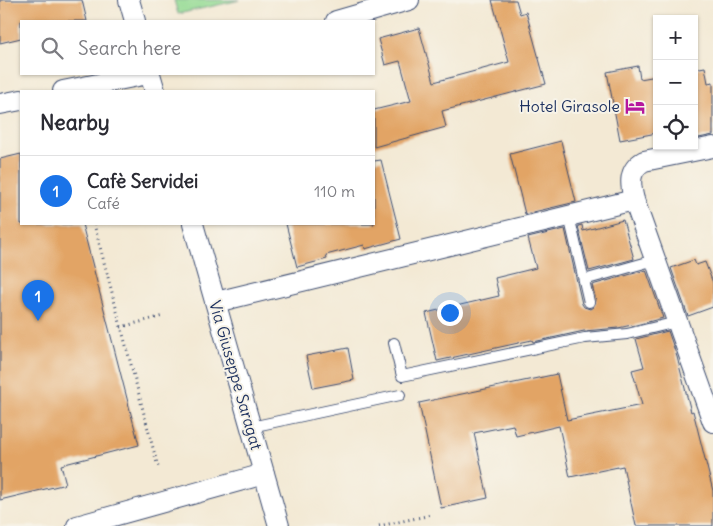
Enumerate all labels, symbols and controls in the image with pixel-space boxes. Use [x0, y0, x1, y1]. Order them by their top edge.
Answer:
map controls [653, 15, 698, 150]
button: + [653, 15, 698, 60]
search box [20, 20, 375, 75]
icon: search [38, 34, 66, 62]
text: Search here [78, 36, 181, 60]
button: − [653, 60, 698, 105]
hotel icon: Hotel Girasole [624, 95, 646, 117]
place label: Hotel Girasole [519, 96, 620, 116]
button: locate [653, 105, 698, 150]
text: Nearby [40, 109, 110, 136]
text: Cafè Servidei [87, 169, 198, 193]
text: 1 [53, 181, 59, 201]
text: 110 m [314, 181, 355, 201]
text: Café [87, 193, 120, 213]
pin: 1 [22, 280, 54, 321]
street label: Via Giuseppe Saragat [205, 298, 267, 453]
your location [437, 300, 463, 326]

